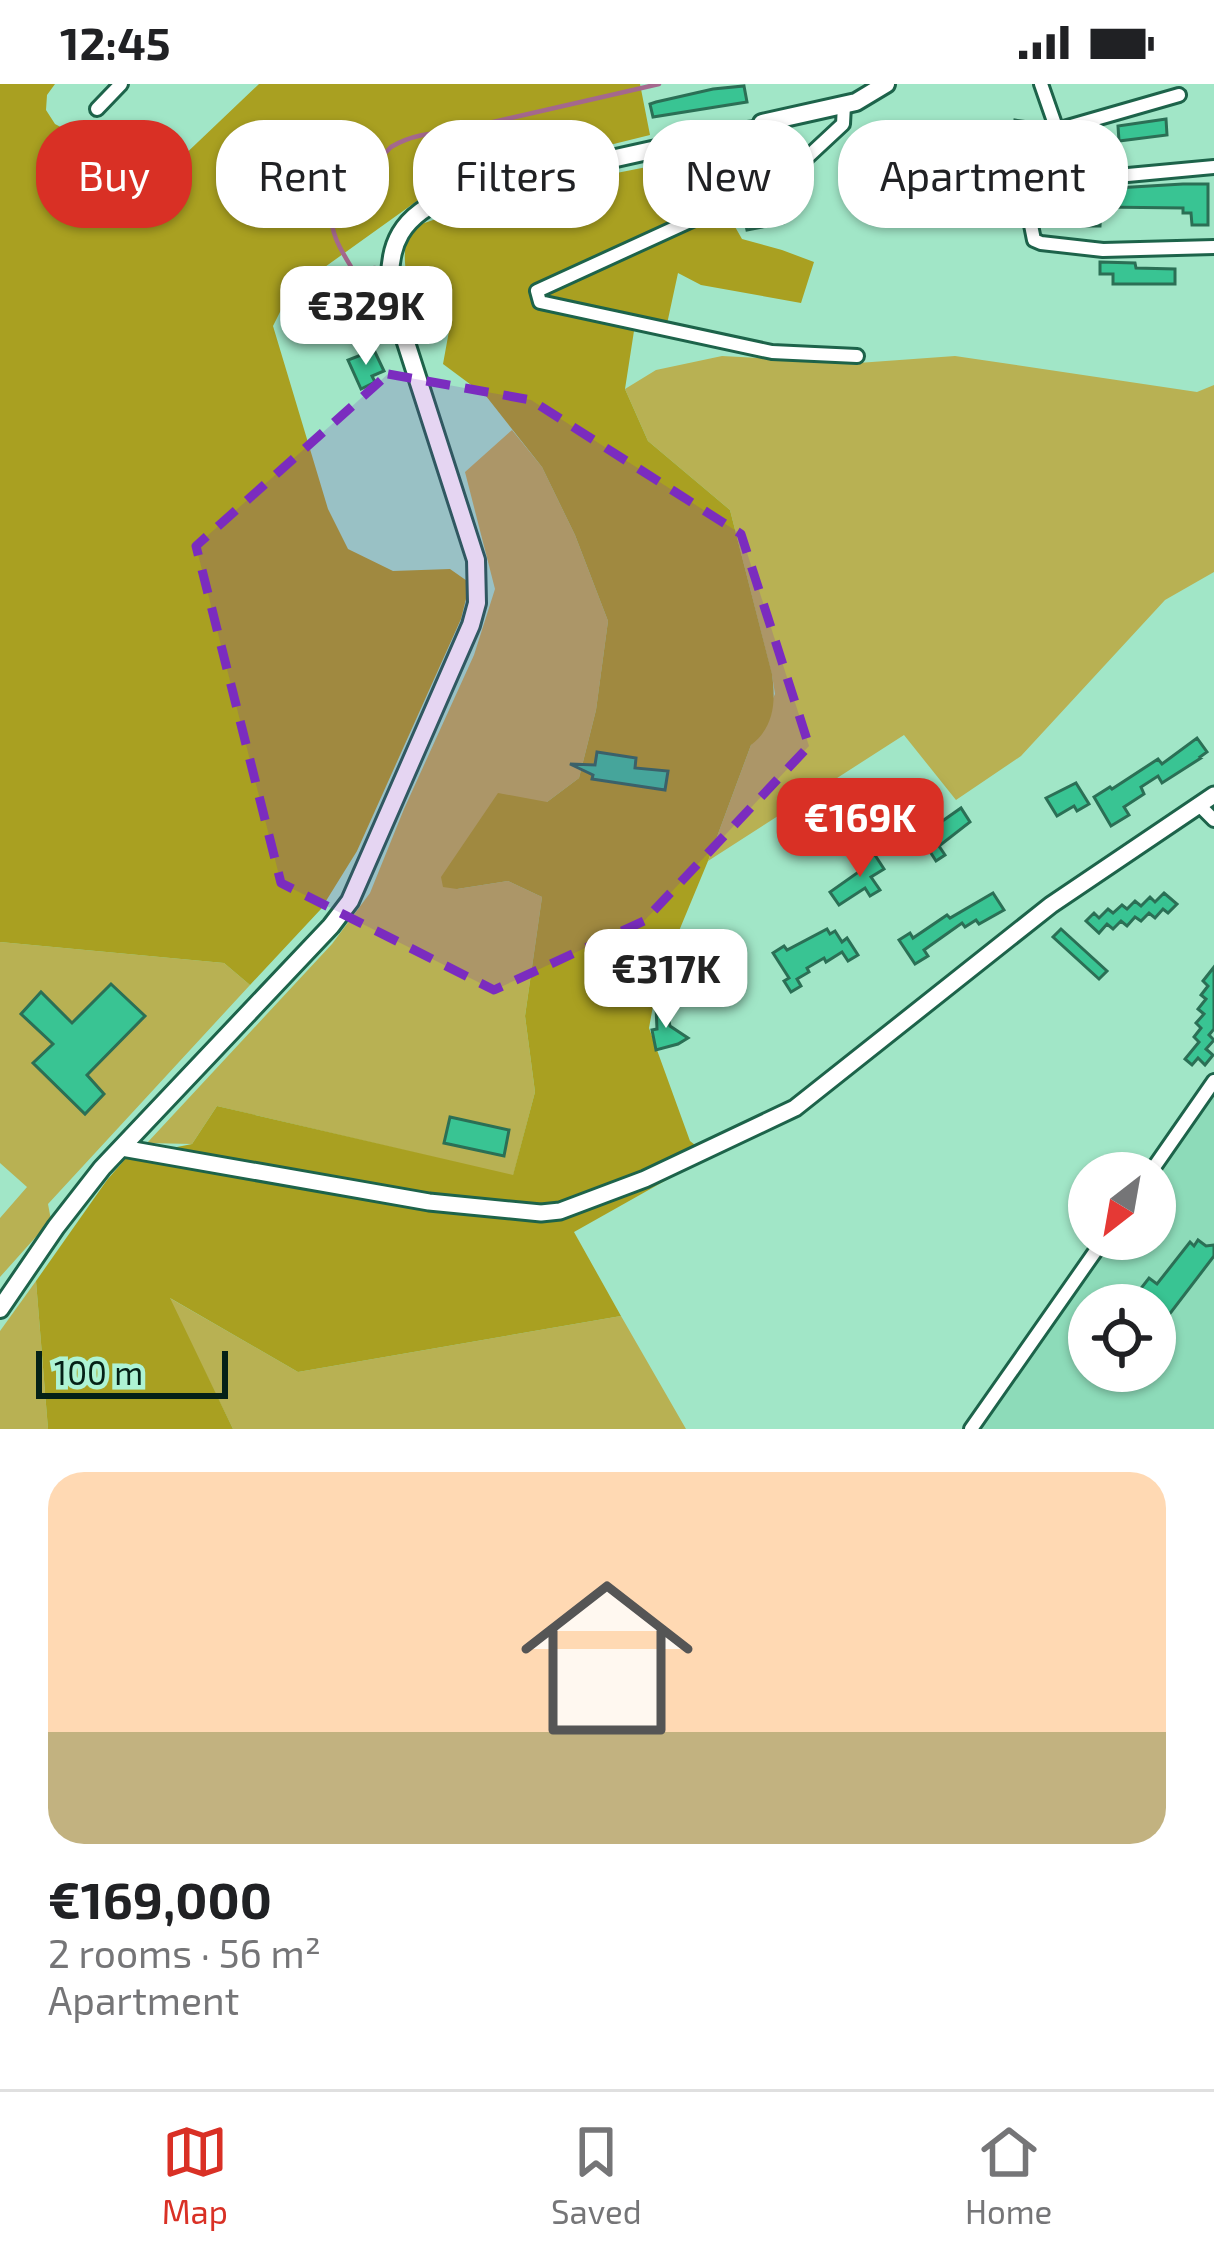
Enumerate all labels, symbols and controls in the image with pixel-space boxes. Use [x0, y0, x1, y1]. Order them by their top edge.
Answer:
text: 12:45 [60, 15, 171, 69]
chip: Buy [36, 120, 192, 228]
chip: Rent [216, 120, 389, 228]
chip: Filters [413, 120, 619, 228]
chip: New [643, 120, 814, 228]
chip: Apartment [838, 120, 1128, 228]
pin: €329K [282, 266, 450, 368]
text: €329K [307, 281, 425, 328]
pin: €169K [776, 778, 944, 880]
text: €169K [804, 793, 916, 840]
pin: €317K [582, 929, 750, 1031]
text: €317K [611, 944, 721, 991]
north arrow [1068, 1152, 1176, 1260]
map controls [1068, 1152, 1176, 1392]
button: locate [1068, 1284, 1176, 1392]
scale bar [36, 1345, 228, 1398]
text: 100 m [54, 1352, 143, 1392]
icon: home [499, 1550, 715, 1766]
text: €169,000 [48, 1868, 272, 1929]
text: 2 rooms · 56 m² [48, 1929, 321, 1976]
text: Apartment [48, 1976, 239, 2023]
tab: Map [162, 2119, 228, 2231]
tab: Saved [551, 2119, 642, 2231]
tab: Home [965, 2119, 1052, 2231]

